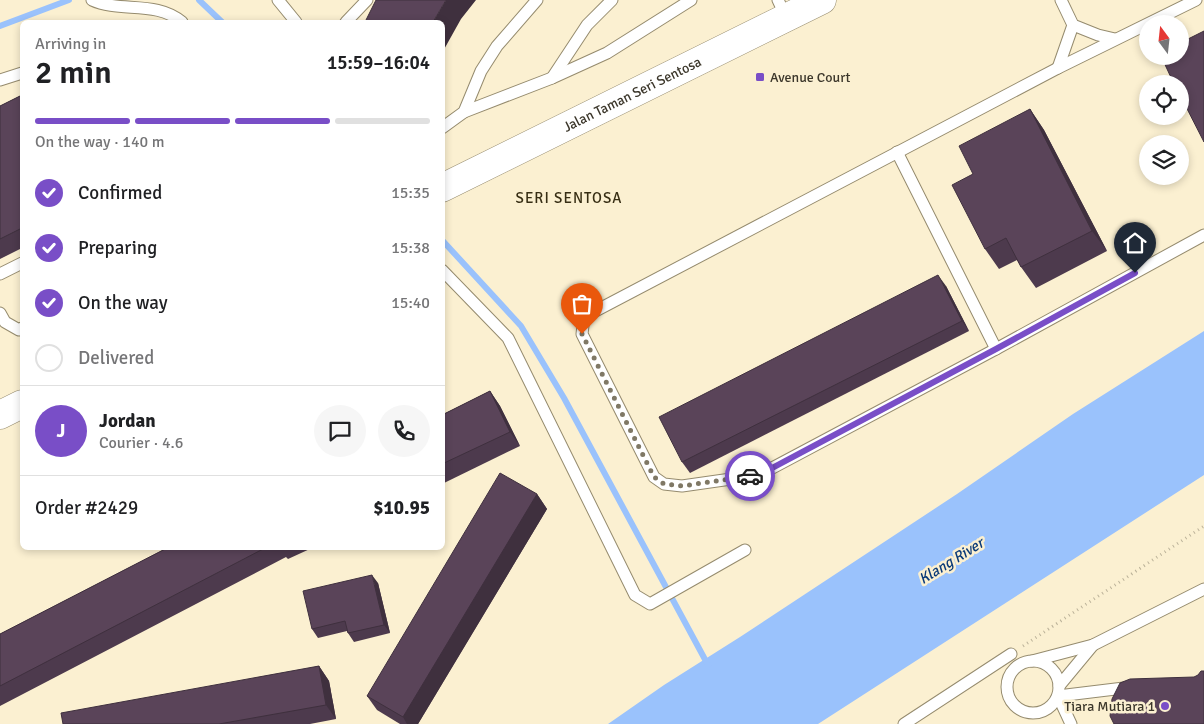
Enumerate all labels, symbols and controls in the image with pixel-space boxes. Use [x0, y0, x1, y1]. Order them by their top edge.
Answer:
north arrow [1139, 15, 1189, 65]
map controls [1139, 15, 1189, 185]
text: Arriving in [35, 34, 106, 54]
text: 15:59–16:04 [327, 51, 430, 75]
text: 2 min [35, 53, 112, 92]
street label: Jalan Taman Seri Sentosa [560, 53, 704, 136]
place label: Avenue Court [770, 69, 851, 86]
marker: Avenue Court [754, 71, 766, 83]
button: locate [1139, 75, 1189, 125]
text: On the way · 140 m [35, 132, 165, 152]
button: layers [1139, 135, 1189, 185]
icon: check [35, 179, 63, 207]
text: Confirmed [78, 181, 162, 205]
text: 15:35 [391, 183, 430, 203]
district label: SERI SENTOSA [516, 189, 622, 207]
pin [1114, 222, 1156, 273]
icon: home [1121, 229, 1149, 257]
icon: check [35, 234, 63, 262]
text: Preparing [78, 236, 157, 260]
text: 15:38 [391, 238, 430, 258]
pin [561, 283, 603, 334]
icon: check [35, 289, 63, 317]
icon: bag [568, 290, 596, 318]
text: On the way [78, 291, 168, 315]
text: 15:40 [391, 293, 430, 313]
text: Delivered [78, 346, 154, 370]
button: chat [314, 405, 366, 457]
button: phone [378, 405, 430, 457]
text: Jordan [99, 409, 156, 433]
text: J [57, 419, 65, 443]
text: Courier · 4.6 [99, 433, 183, 453]
courier [725, 451, 775, 501]
icon: car [736, 462, 764, 490]
text: Order #2429 [35, 496, 138, 520]
text: $10.95 [373, 496, 430, 520]
water label: Klang River [915, 533, 989, 588]
place label: Tiara Mutiara 1 [1064, 698, 1155, 715]
marker: Tiara Mutiara 1 [1159, 700, 1171, 712]

